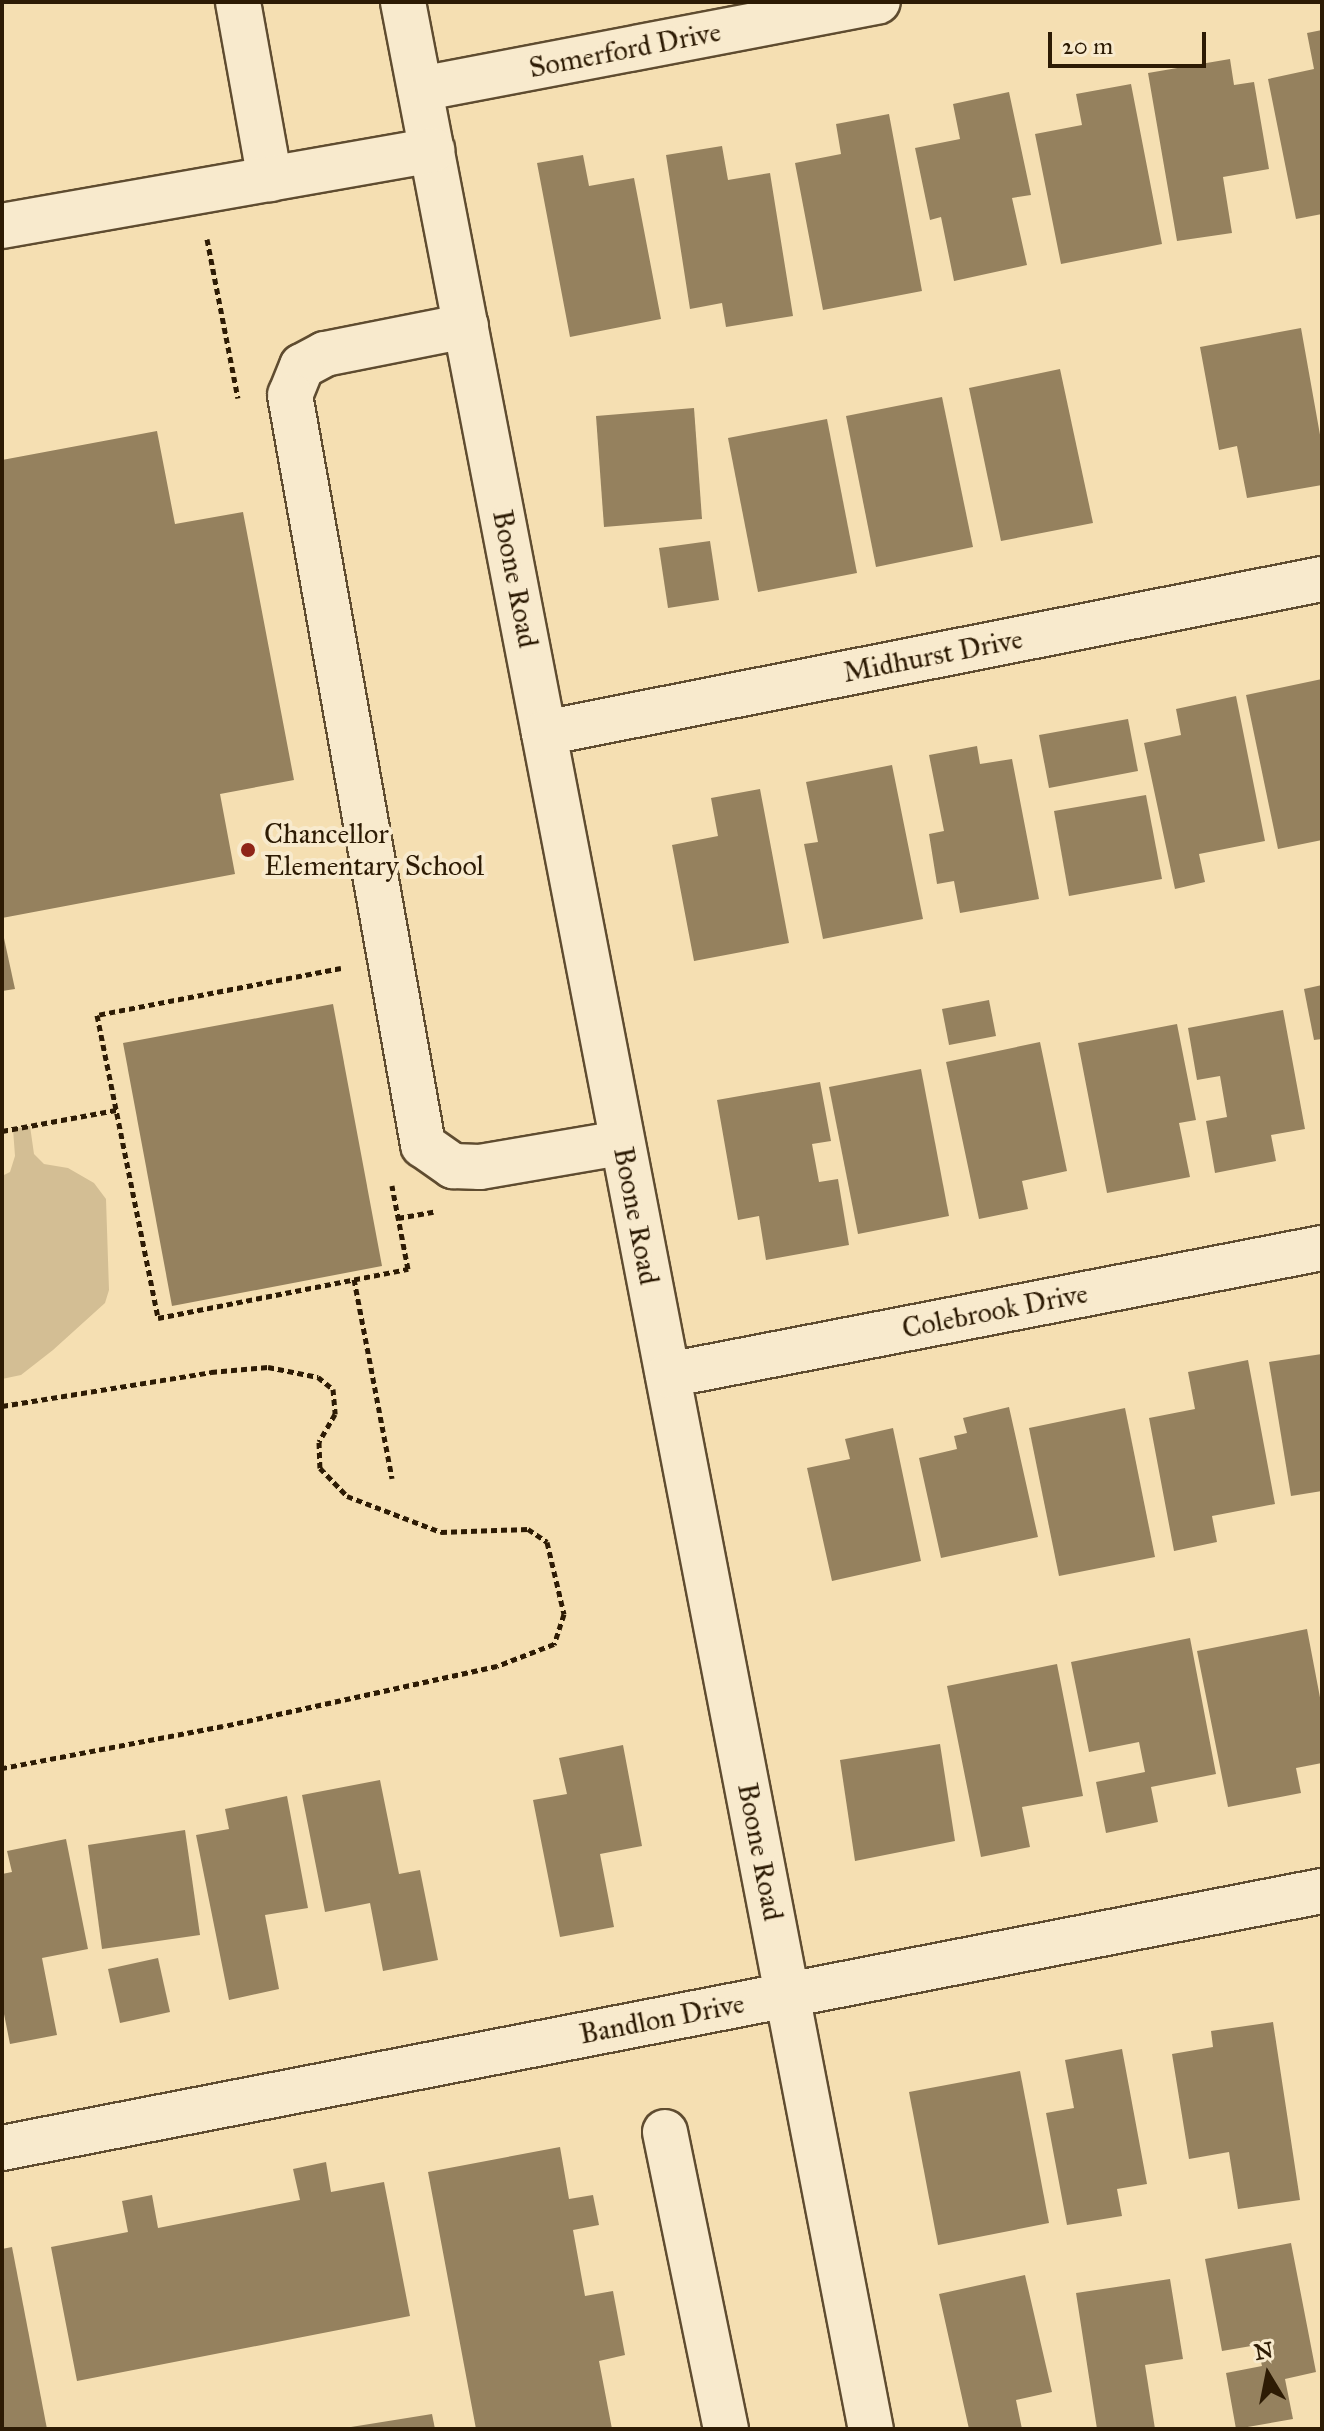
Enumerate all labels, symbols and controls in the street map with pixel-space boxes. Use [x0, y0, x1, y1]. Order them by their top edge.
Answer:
street label: Somerford Drive [526, 15, 724, 85]
scale bar [1052, 16, 1210, 66]
text: 20 m [1062, 31, 1113, 61]
street label: Boone Road [485, 507, 545, 651]
street label: Midhurst Drive [840, 622, 1026, 690]
place label: Chancellor Elementary School [264, 817, 484, 883]
marker: Chancellor Elementary School [239, 841, 257, 859]
street label: Boone Road [606, 1144, 666, 1288]
street label: Colebrook Drive [899, 1277, 1091, 1345]
street label: Boone Road [730, 1780, 790, 1924]
street label: Bandlon Drive [577, 1987, 747, 2051]
north arrow [1228, 2335, 1308, 2415]
text: N [1252, 2336, 1275, 2366]

